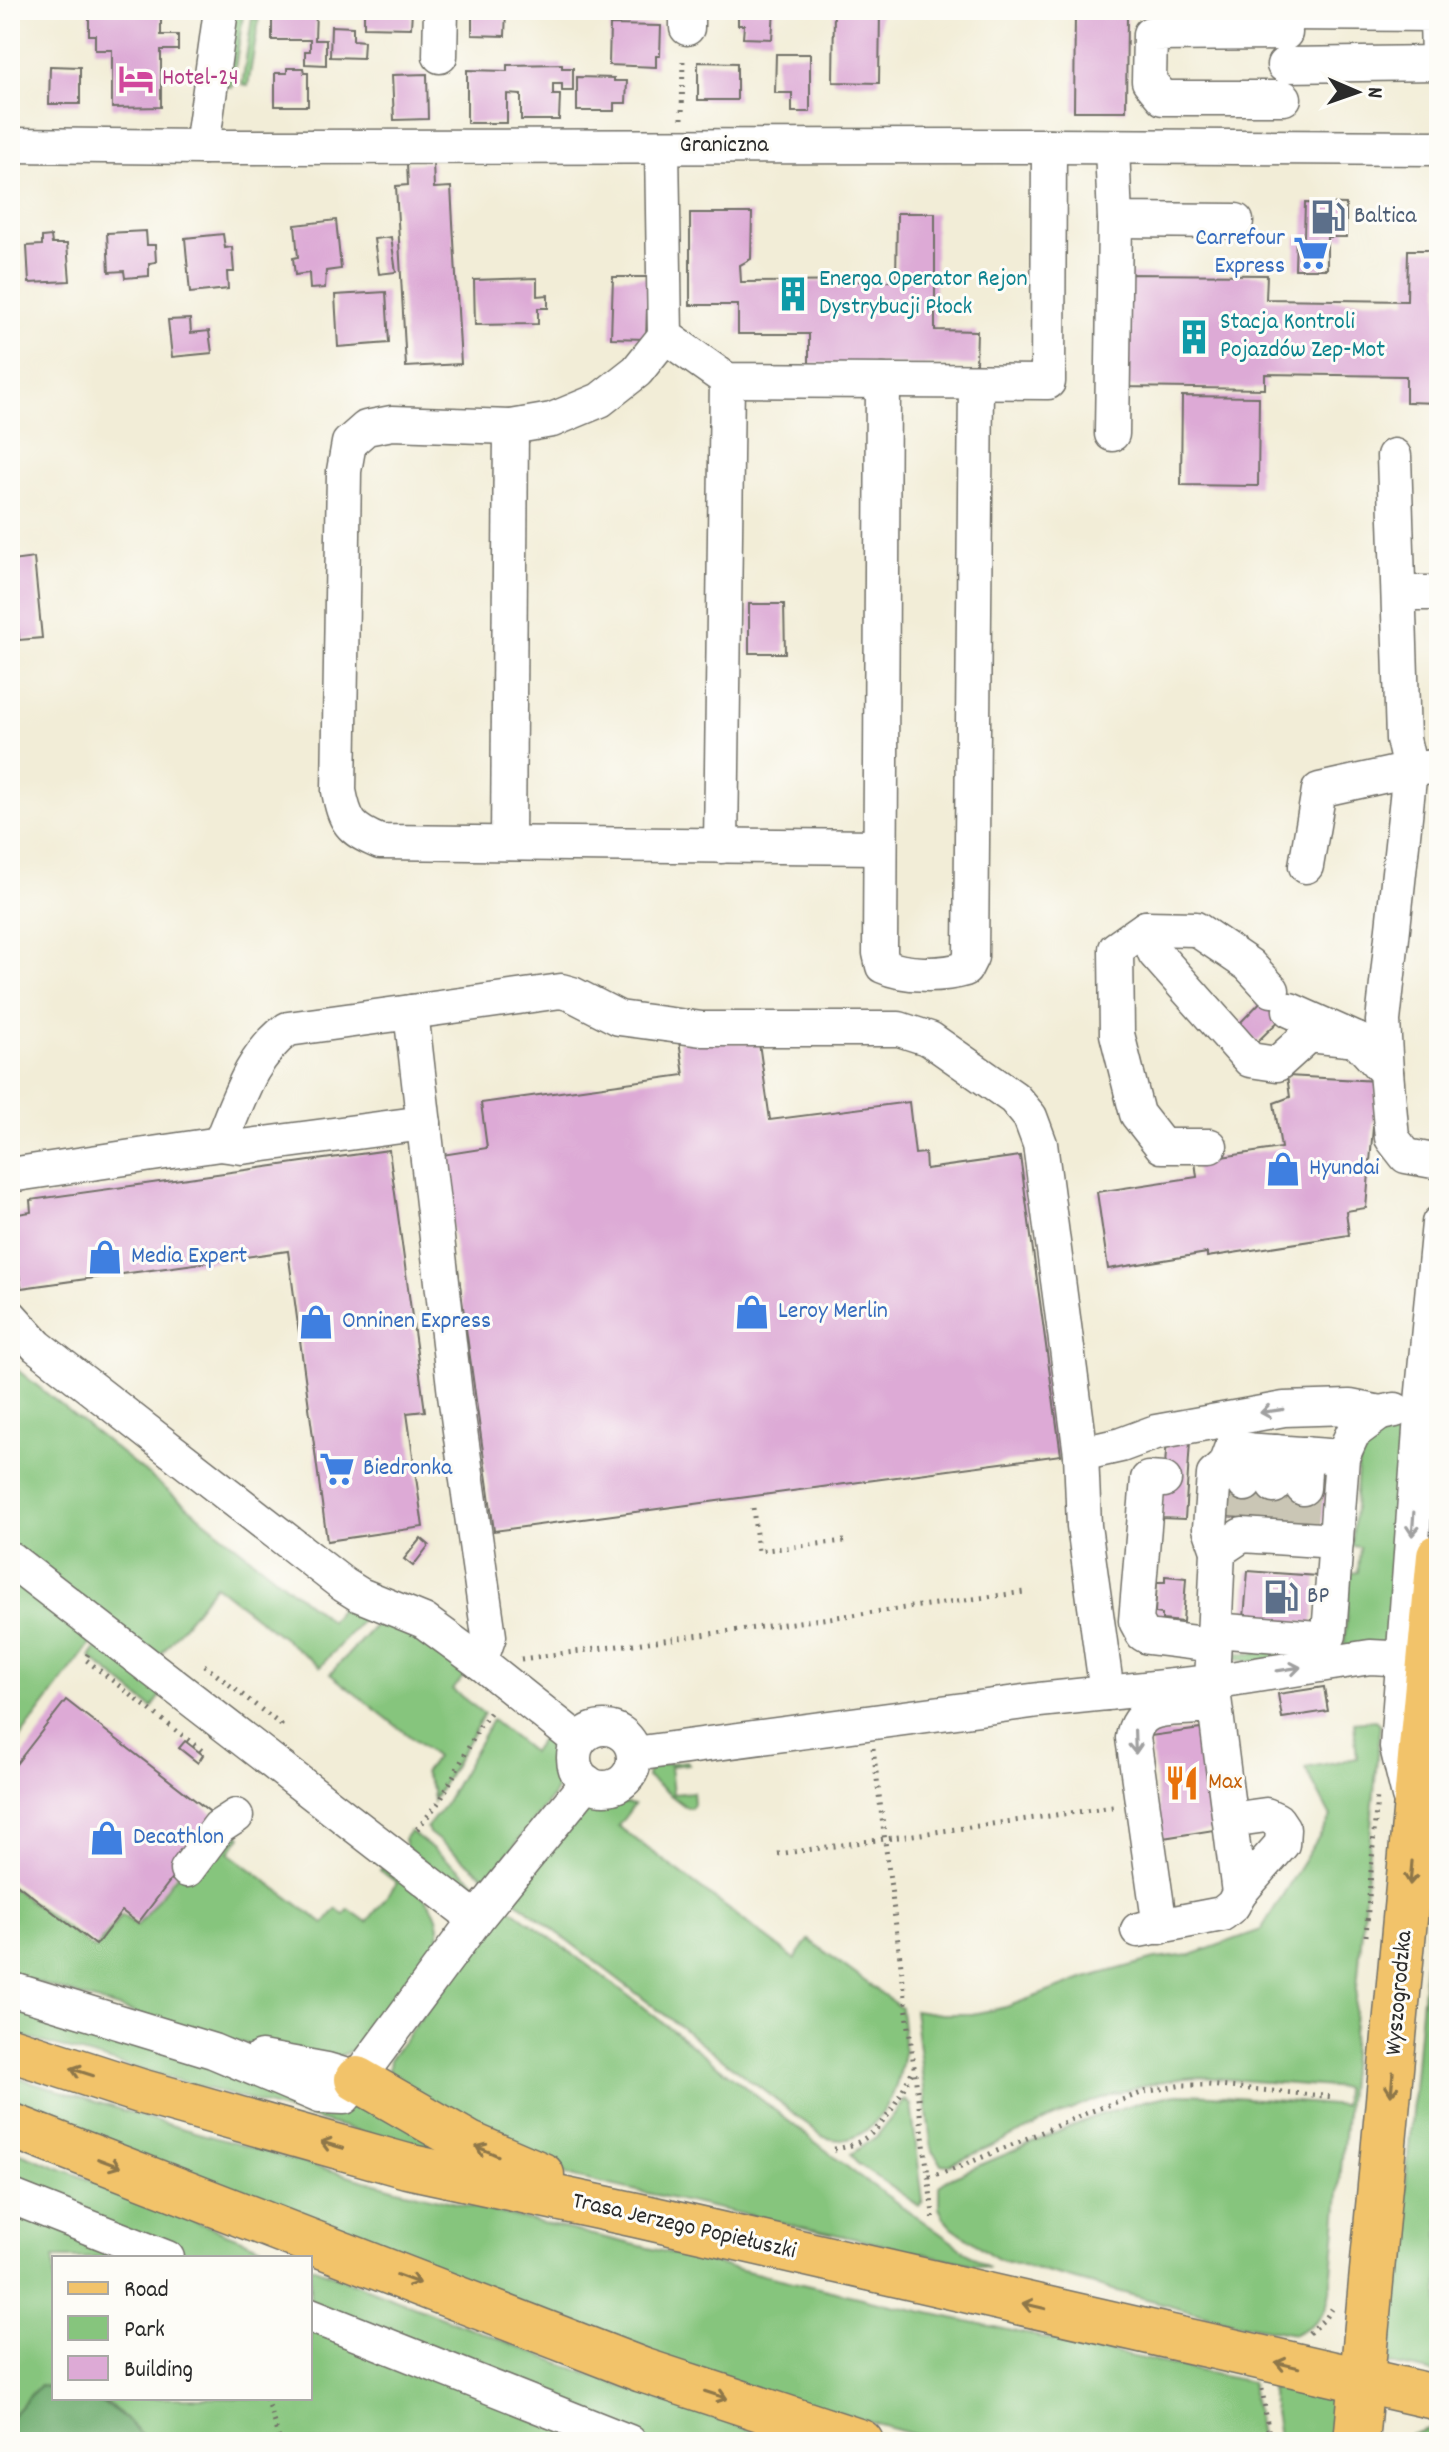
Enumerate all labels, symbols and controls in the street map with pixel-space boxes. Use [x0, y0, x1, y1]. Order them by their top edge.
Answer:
north arrow [1317, 52, 1397, 132]
hotel icon: Hotel-24 [117, 60, 155, 98]
place label: Hotel-24 [162, 62, 239, 96]
text: N [1358, 87, 1389, 99]
street label: Graniczna [680, 129, 769, 163]
fuel station icon: Baltica [1309, 198, 1347, 236]
place label: Baltica [1354, 200, 1417, 234]
place label: Carrefour Express [1195, 222, 1285, 284]
supermarket icon: Carrefour Express [1292, 234, 1330, 272]
place label: Energa Operator Rejon Dystrybucji Płock [819, 263, 1028, 325]
building icon: Energa Operator Rejon Dystrybucji Płock [774, 275, 812, 313]
place label: Stacja Kontroli Pojazdów Zep-Mot [1220, 306, 1385, 368]
building icon: Stacja Kontroli Pojazdów Zep-Mot [1175, 318, 1213, 356]
shop icon: Hyundai [1264, 1150, 1302, 1188]
place label: Hyundai [1309, 1152, 1379, 1186]
shop icon: Media Expert [86, 1238, 124, 1276]
place label: Media Expert [131, 1240, 247, 1274]
shop icon: Leroy Merlin [733, 1293, 771, 1331]
place label: Leroy Merlin [778, 1295, 888, 1329]
shop icon: Onninen Express [297, 1303, 335, 1341]
place label: Onninen Express [342, 1305, 491, 1339]
one-way arrow [1260, 1404, 1285, 1419]
supermarket icon: Biedronka [318, 1450, 356, 1488]
place label: Biedronka [363, 1452, 453, 1486]
one-way arrow [1405, 1510, 1420, 1537]
fuel station icon: BP [1262, 1578, 1300, 1616]
place label: BP [1307, 1580, 1329, 1614]
one-way arrow [1276, 1661, 1301, 1676]
one-way arrow [1127, 1728, 1142, 1755]
restaurant icon: Max [1163, 1764, 1201, 1802]
place label: Max [1208, 1766, 1242, 1800]
shop icon: Decathlon [88, 1819, 126, 1857]
place label: Decathlon [133, 1821, 224, 1855]
one-way arrow [1403, 1859, 1418, 1886]
street label: Wyszogrodzka [1378, 1929, 1422, 2057]
one-way arrow [70, 2064, 95, 2079]
one-way arrow [1384, 2070, 1399, 2097]
one-way arrow [320, 2137, 346, 2152]
one-way arrow [475, 2143, 500, 2158]
one-way arrow [96, 2157, 121, 2171]
street label: Trasa Jerzego Popiełuszki [569, 2185, 799, 2269]
legend [52, 2256, 312, 2400]
one-way arrow [395, 2272, 420, 2287]
text: Road [124, 2274, 169, 2308]
one-way arrow [1021, 2298, 1047, 2313]
text: Park [124, 2314, 165, 2348]
text: Building [124, 2354, 193, 2388]
one-way arrow [1275, 2357, 1300, 2372]
one-way arrow [703, 2388, 728, 2403]

